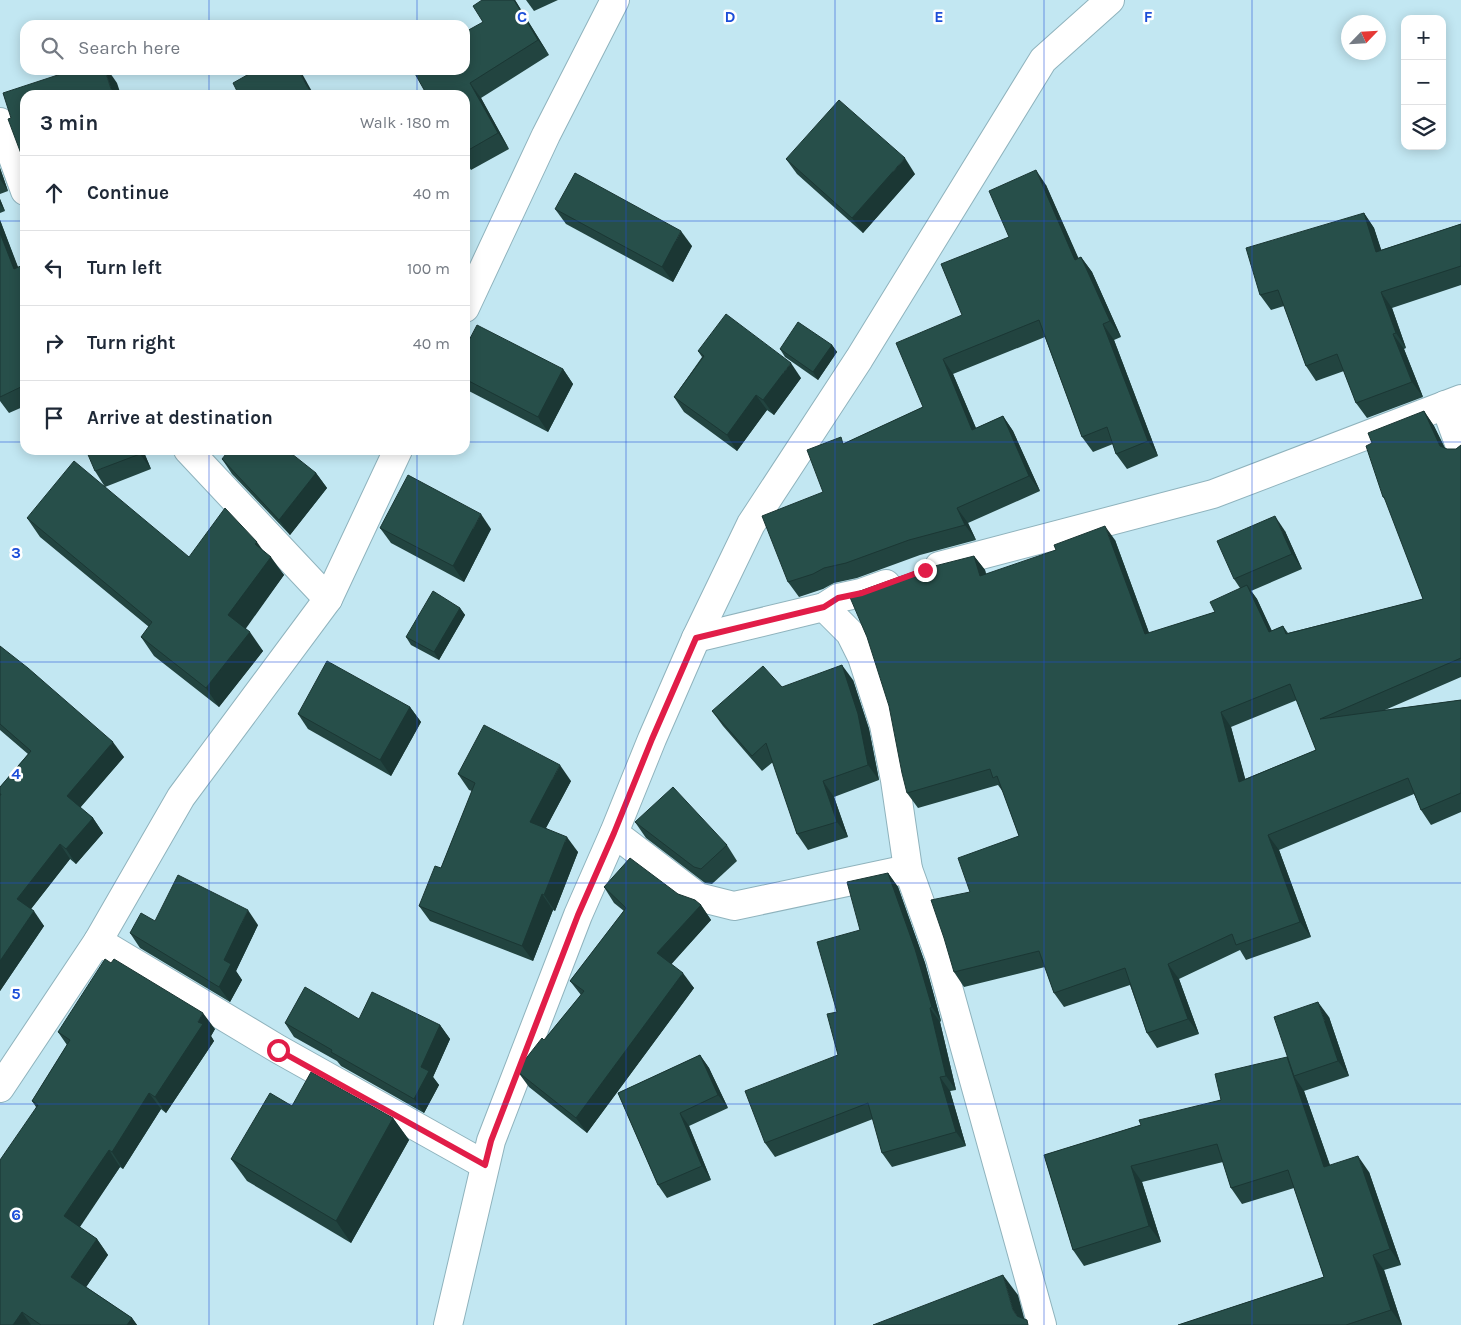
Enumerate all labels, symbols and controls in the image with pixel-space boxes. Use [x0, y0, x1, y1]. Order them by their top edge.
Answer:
text: C [517, 7, 527, 26]
text: D [725, 7, 736, 26]
text: E [934, 7, 944, 26]
text: F [1144, 7, 1153, 26]
north arrow [1341, 15, 1386, 60]
map controls [1401, 15, 1446, 150]
button: + [1401, 15, 1446, 60]
search box [20, 20, 470, 75]
icon: search [38, 34, 66, 62]
text: Search here [78, 37, 180, 59]
button: − [1401, 60, 1446, 105]
button: layers [1401, 105, 1446, 150]
text: 3 min [40, 111, 98, 135]
text: Walk · 180 m [360, 113, 450, 132]
icon: ahead [40, 179, 68, 207]
text: Continue [87, 182, 169, 204]
text: 40 m [413, 184, 450, 203]
icon: left [40, 254, 68, 282]
text: Turn left [87, 257, 162, 279]
text: 100 m [407, 259, 450, 278]
icon: right [40, 329, 68, 357]
text: Turn right [87, 332, 176, 354]
text: 40 m [413, 334, 450, 353]
icon: arrive [40, 404, 68, 432]
text: Arrive at destination [87, 407, 273, 429]
text: 3 [11, 543, 21, 562]
route end [914, 559, 937, 582]
text: 4 [11, 764, 21, 783]
text: 5 [11, 984, 21, 1003]
route start [267, 1039, 290, 1062]
text: 6 [11, 1205, 21, 1224]

